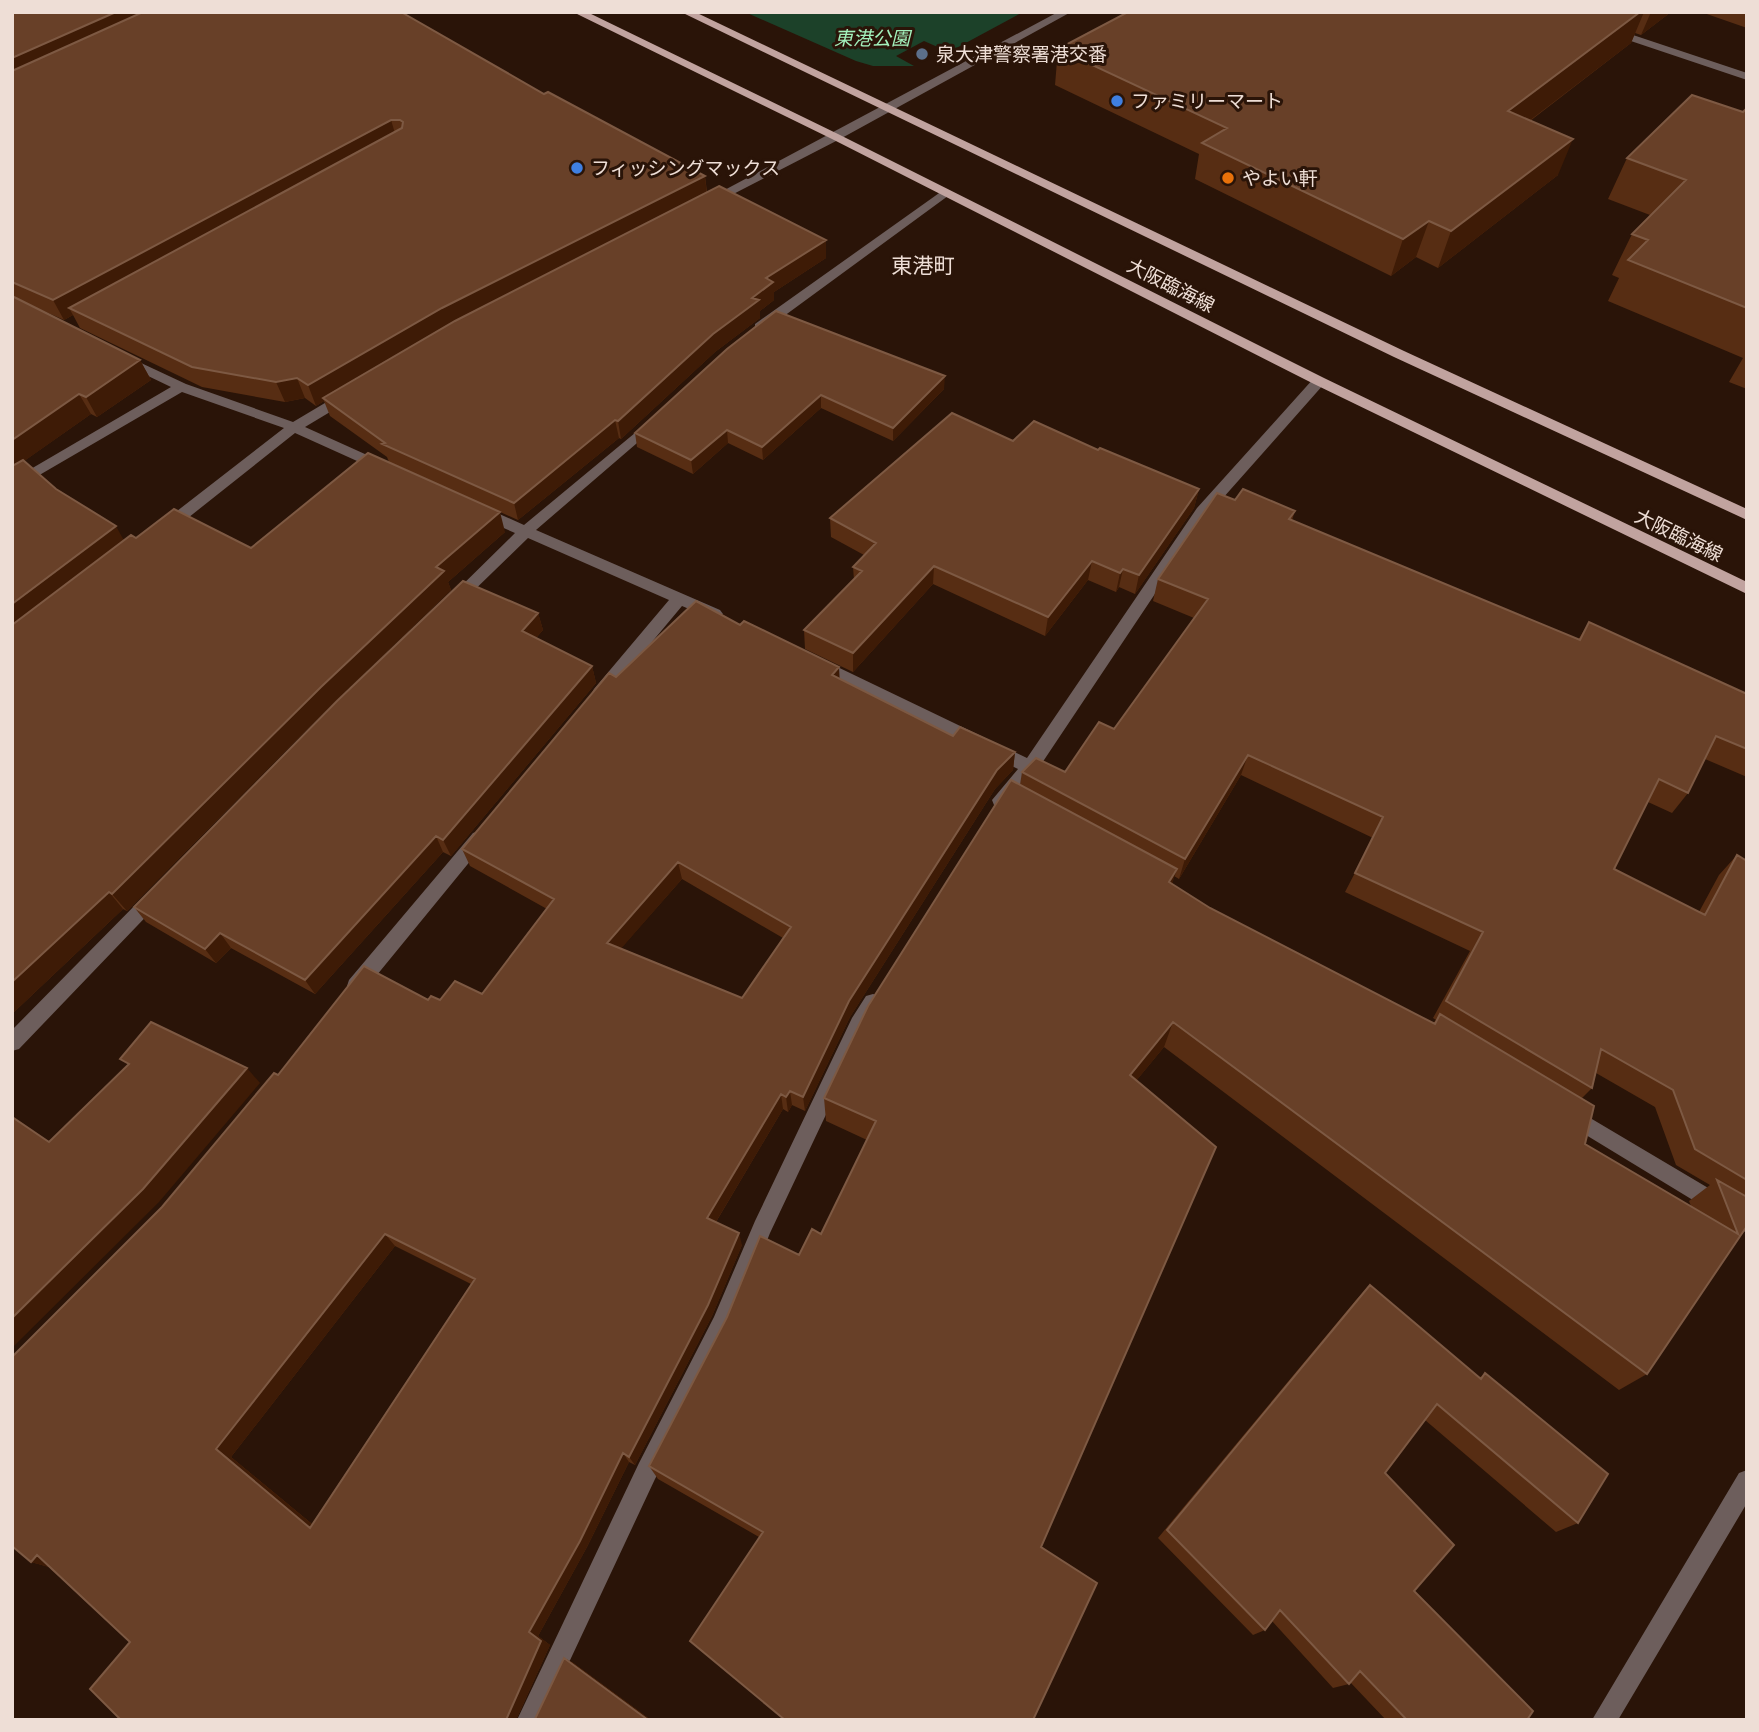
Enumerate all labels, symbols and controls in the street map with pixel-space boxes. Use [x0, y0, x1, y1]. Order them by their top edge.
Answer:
park label: 東港公園 [834, 27, 913, 50]
place label: 泉大津警察署港交番 [936, 43, 1107, 66]
marker: 泉大津警察署港交番 [914, 46, 930, 62]
place label: ファミリーマート [1131, 90, 1283, 113]
marker: ファミリーマート [1109, 93, 1125, 109]
place label: フィッシングマックス [591, 157, 780, 180]
marker: フィッシングマックス [569, 160, 585, 176]
place label: やよい軒 [1242, 167, 1318, 190]
marker: やよい軒 [1220, 170, 1236, 186]
district label: 東港町 [892, 253, 955, 278]
street label: 大阪臨海線 [1123, 254, 1218, 317]
street label: 大阪臨海線 [1631, 504, 1727, 567]

